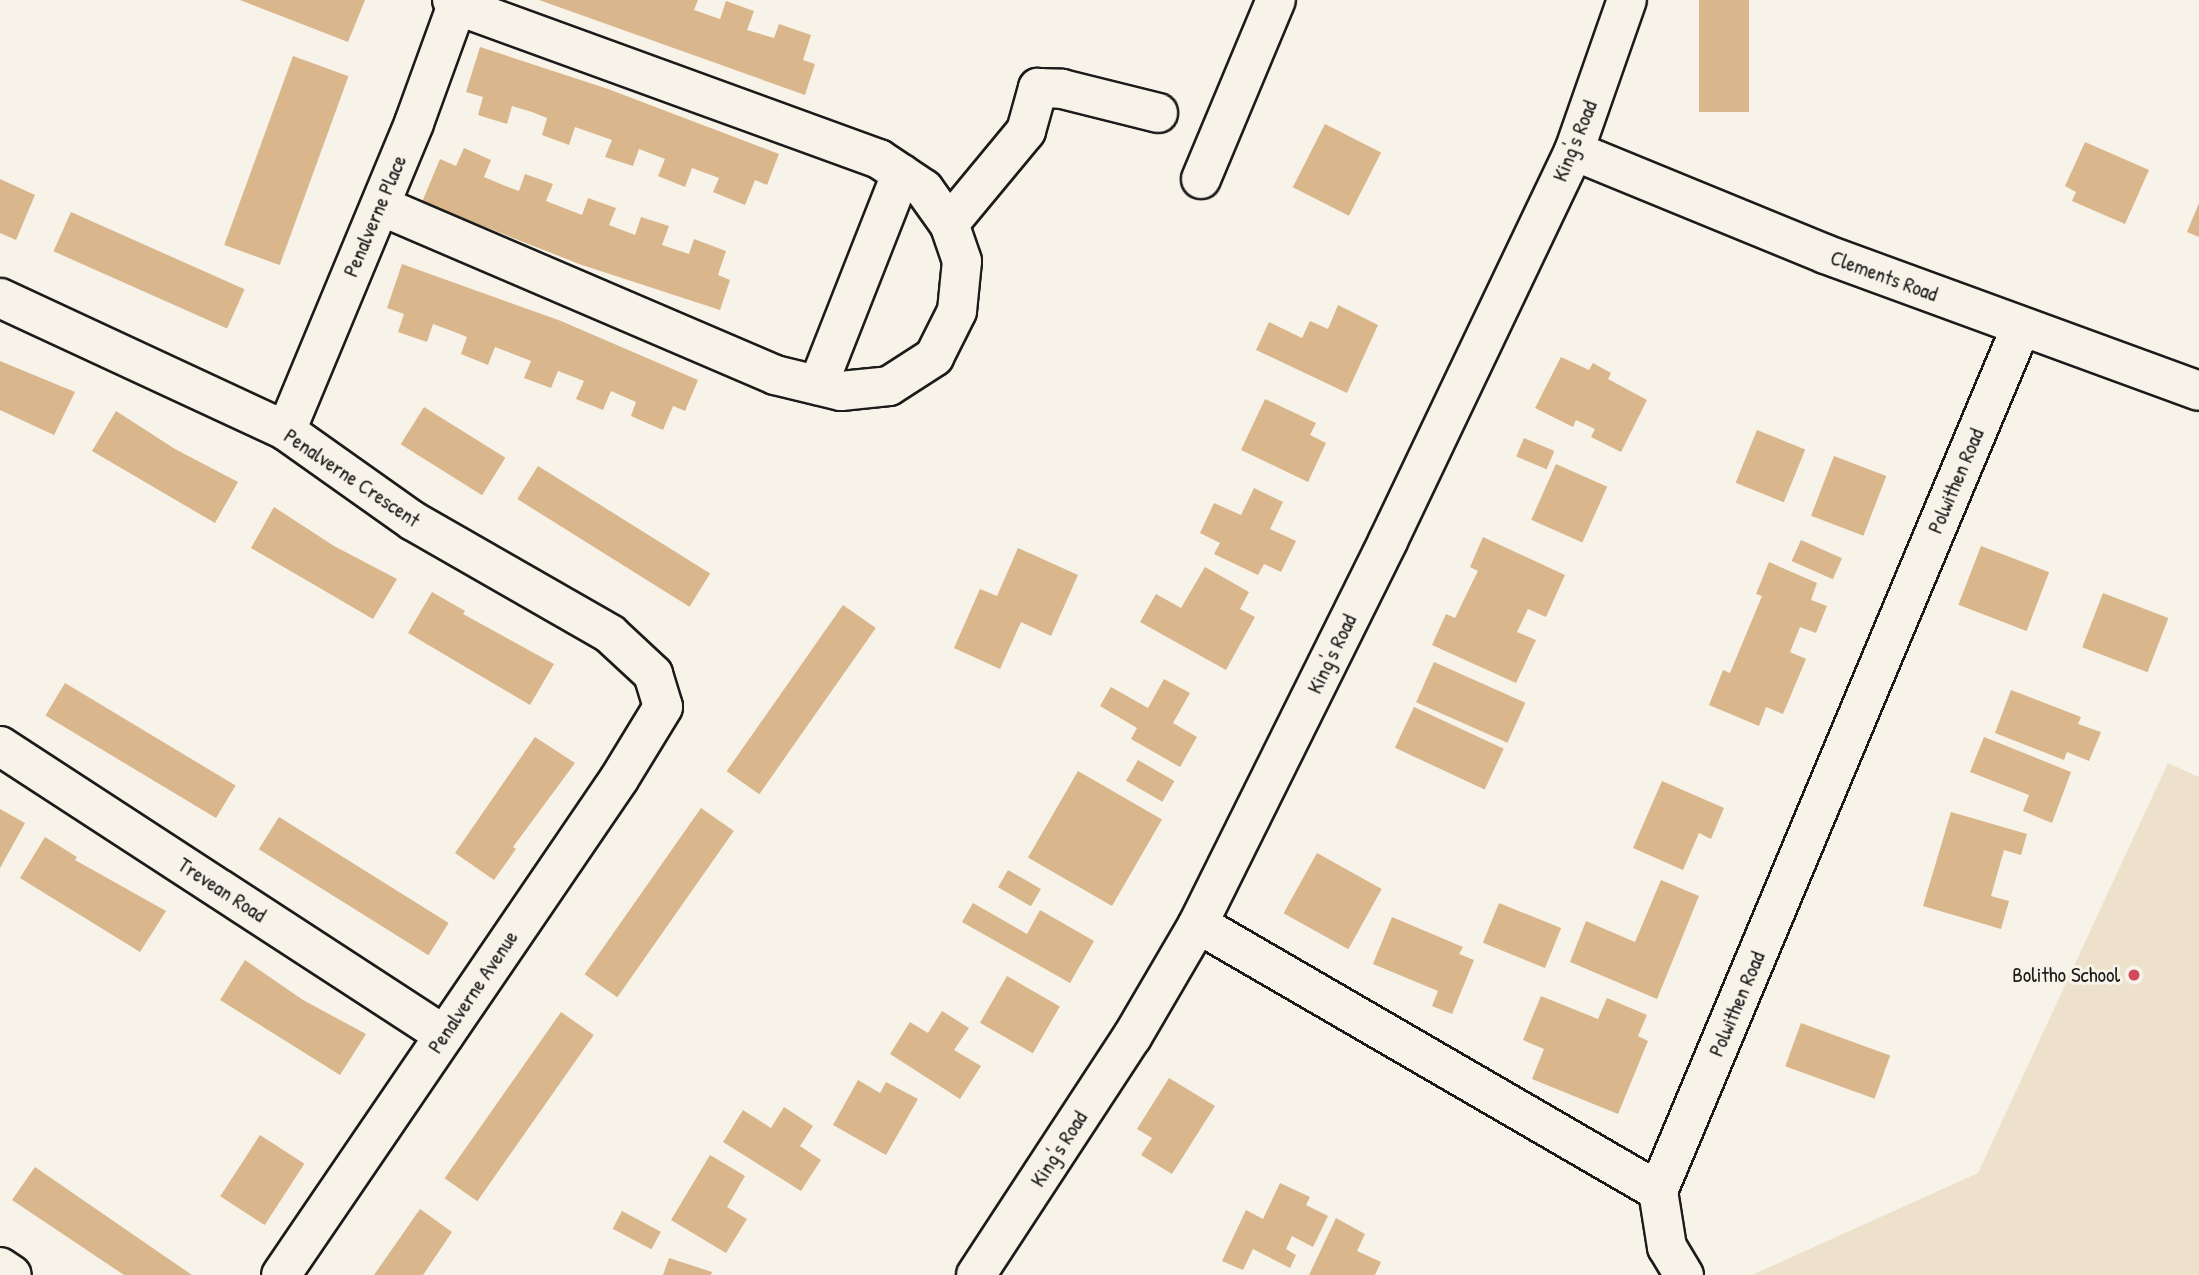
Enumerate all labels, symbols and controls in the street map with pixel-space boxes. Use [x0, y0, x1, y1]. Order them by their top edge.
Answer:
street label: King's Road [1547, 97, 1603, 185]
street label: Penalverne Place [338, 151, 412, 281]
street label: Clements Road [1827, 245, 1941, 307]
street label: Penalverne Crescent [279, 423, 425, 533]
street label: Polwithen Road [1923, 425, 1989, 537]
street label: King's Road [1302, 610, 1362, 698]
street label: Trevean Road [173, 852, 271, 928]
street label: Penalverne Avenue [423, 926, 523, 1058]
street label: Polwithen Road [1704, 948, 1770, 1060]
place label: Bolitho School [2012, 962, 2120, 988]
marker: Bolitho School [2126, 967, 2142, 983]
street label: King's Road [1025, 1106, 1093, 1192]

